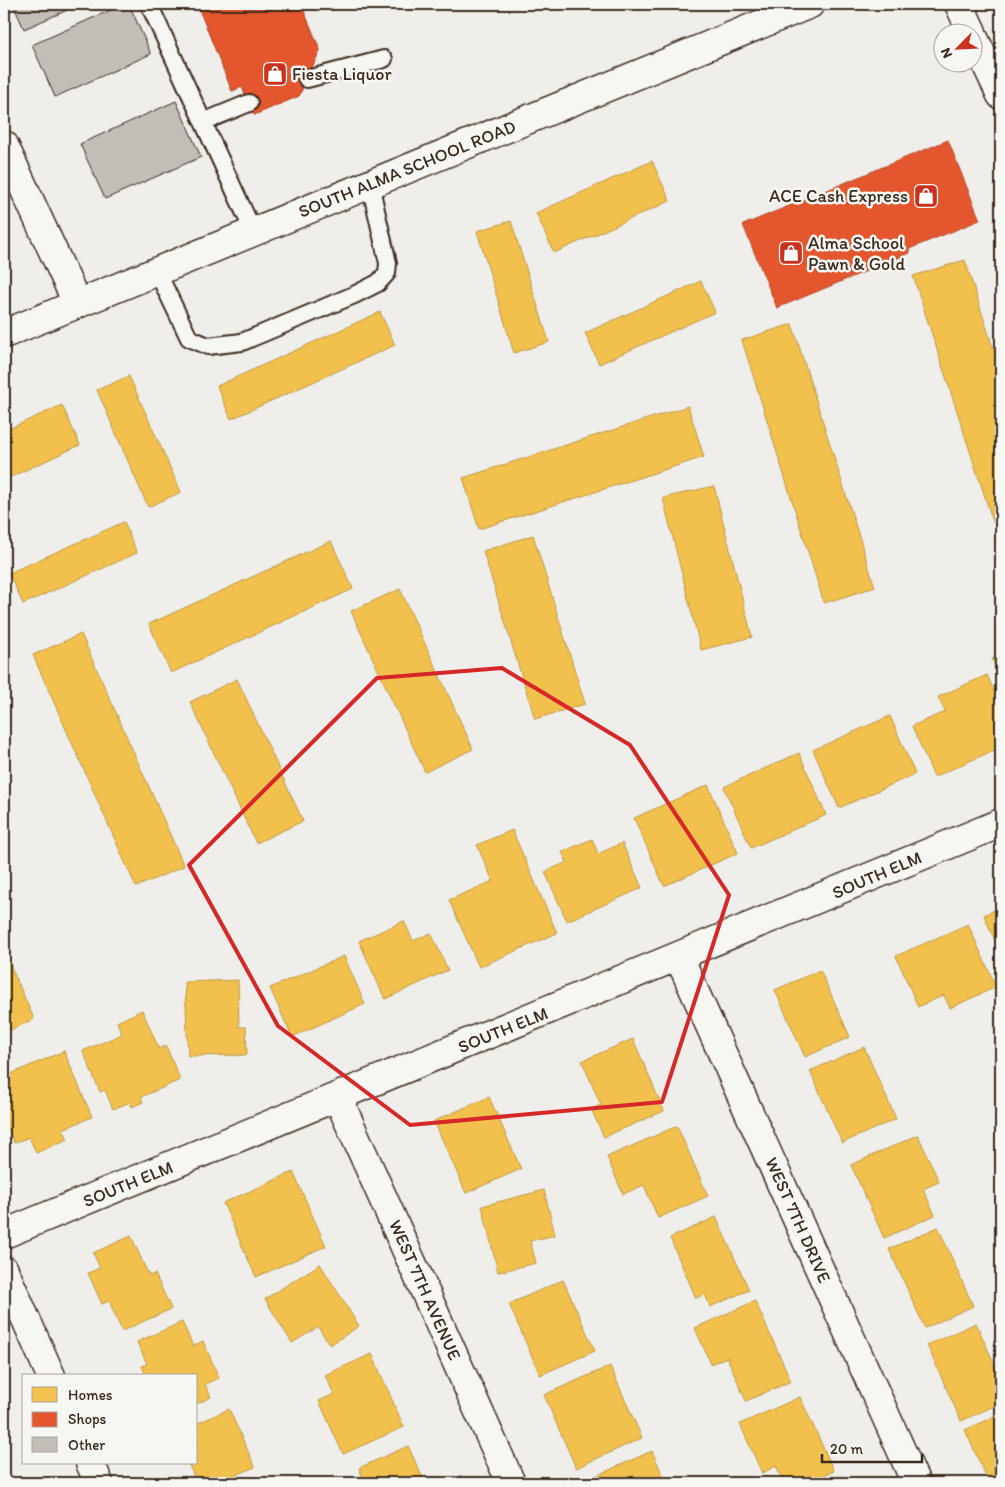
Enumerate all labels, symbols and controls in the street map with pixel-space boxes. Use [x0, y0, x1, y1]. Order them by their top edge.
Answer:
north arrow [932, 22, 982, 72]
text: N [937, 45, 956, 61]
shop icon: Fiesta Liquor [262, 61, 288, 87]
place label: Fiesta Liquor [292, 63, 392, 85]
street label: SOUTH ALMA SCHOOL ROAD [295, 115, 519, 223]
shop icon: ACE Cash Express [913, 183, 939, 209]
place label: ACE Cash Express [769, 185, 908, 207]
place label: Alma School Pawn & Gold [808, 232, 905, 275]
shop icon: Alma School Pawn & Gold [778, 240, 804, 266]
street label: SOUTH ELM [829, 846, 925, 904]
street label: SOUTH ELM [455, 1002, 551, 1058]
street label: WEST 7TH DRIVE [760, 1154, 836, 1286]
street label: SOUTH ELM [80, 1156, 176, 1212]
street label: WEST 7TH AVENUE [384, 1216, 466, 1364]
legend [22, 1374, 198, 1464]
text: Homes [68, 1386, 113, 1404]
text: Shops [68, 1410, 107, 1428]
scale bar [822, 1432, 922, 1464]
text: Other [68, 1436, 105, 1454]
text: 20 m [830, 1440, 864, 1458]

